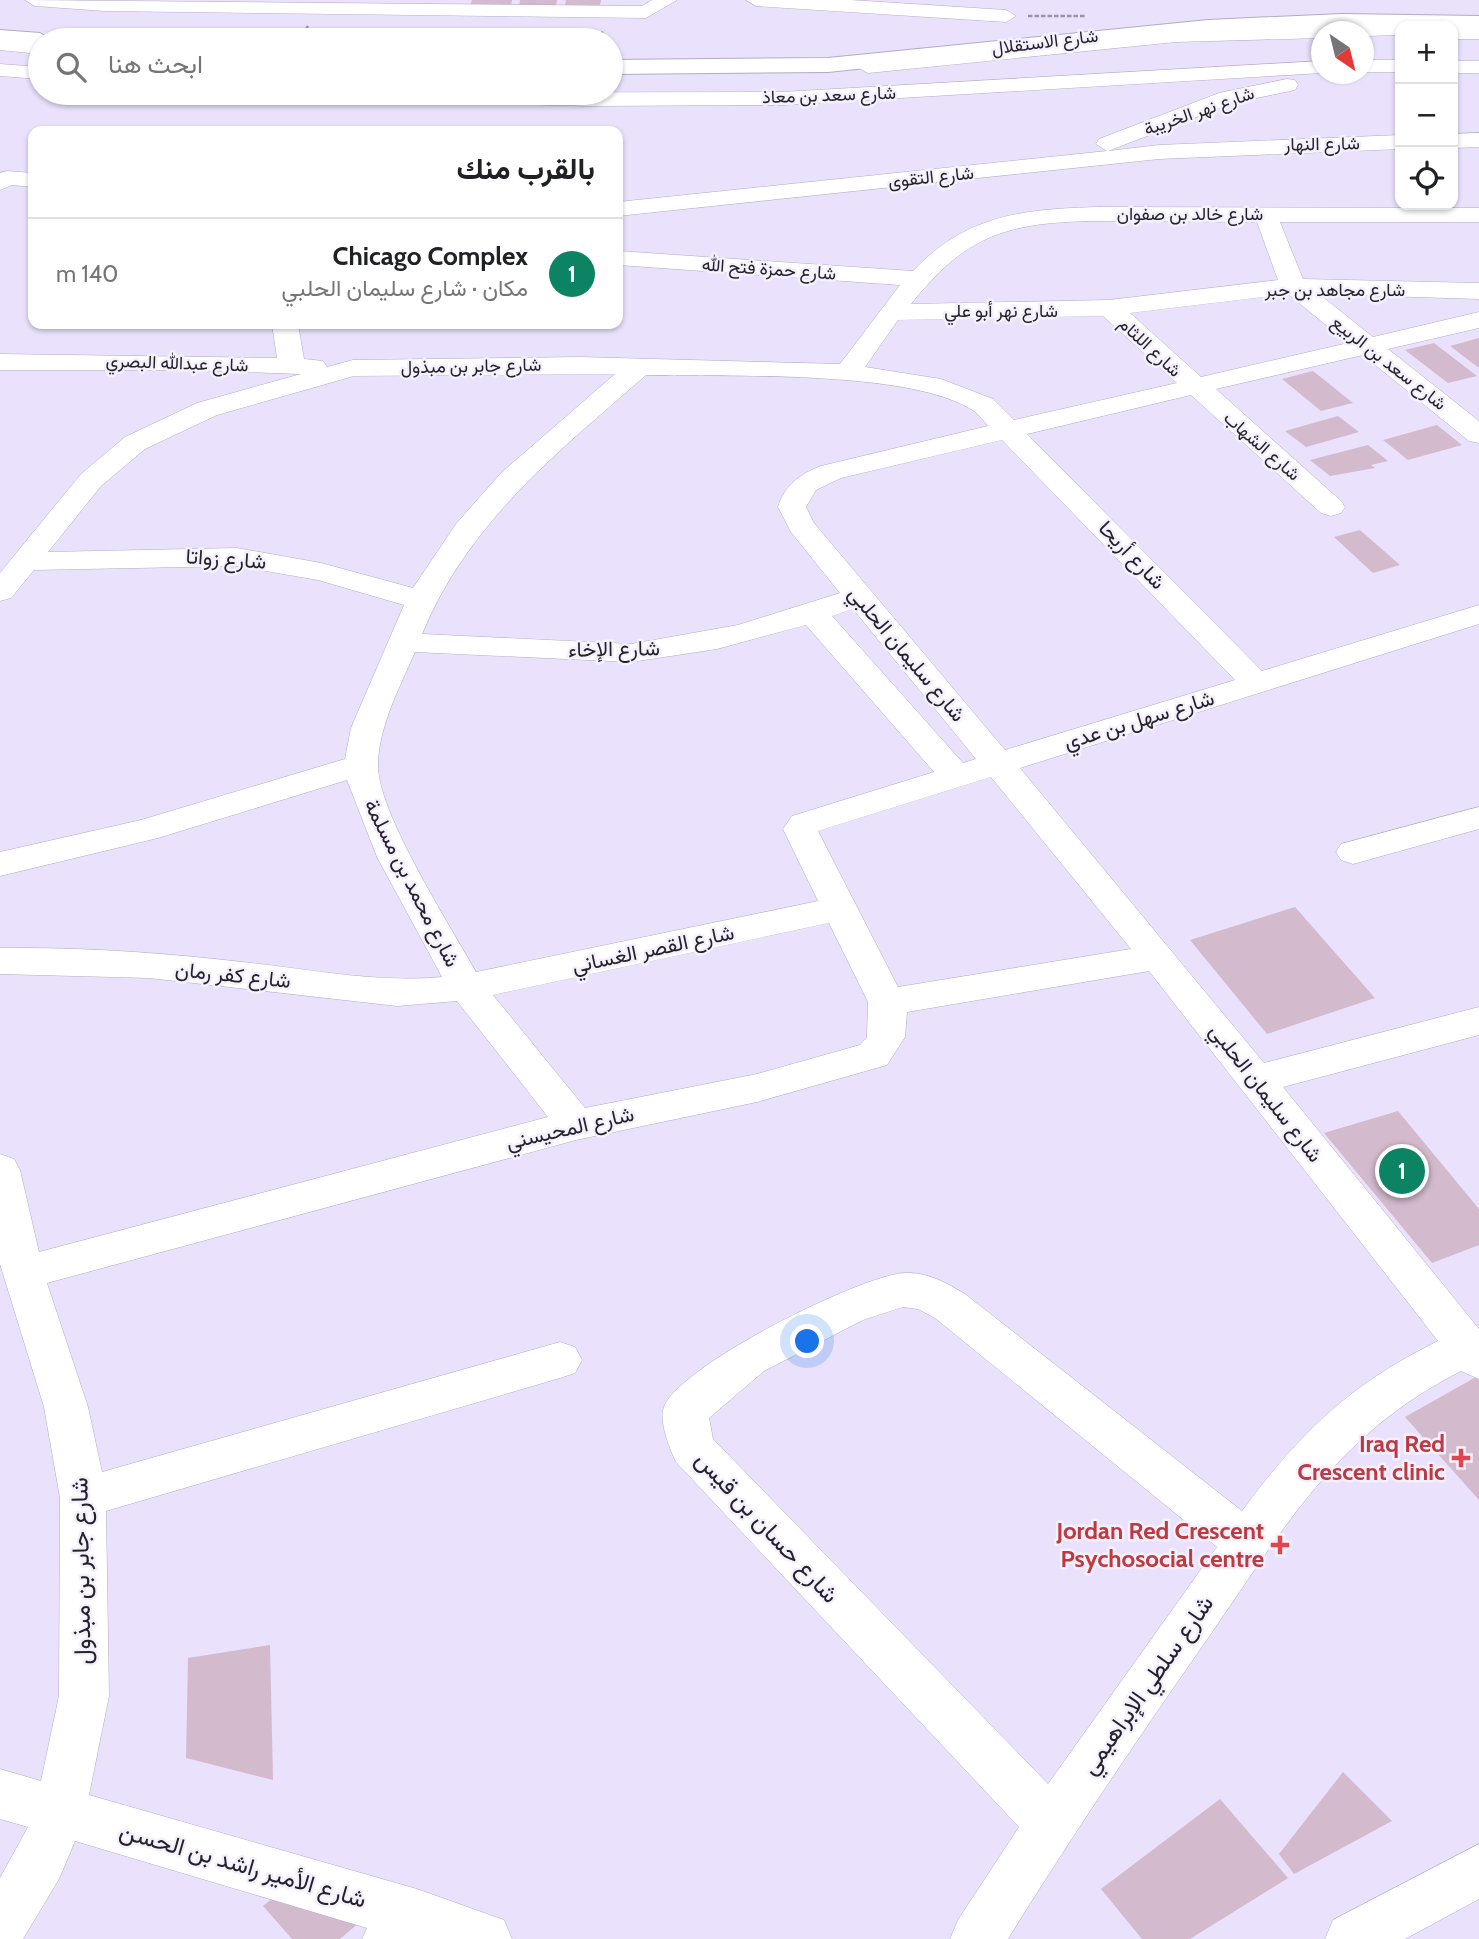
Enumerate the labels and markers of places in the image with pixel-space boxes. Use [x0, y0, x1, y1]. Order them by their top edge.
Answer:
pin: 1 [1379, 1145, 1425, 1197]
place label: Iraq Red Crescent clinic [1297, 1429, 1445, 1486]
marker: Iraq Red Crescent clinic [1451, 1448, 1471, 1468]
place label: Jordan Red Crescent Psychosocial centre [1055, 1516, 1264, 1573]
marker: Jordan Red Crescent Psychosocial centre [1270, 1535, 1290, 1555]

